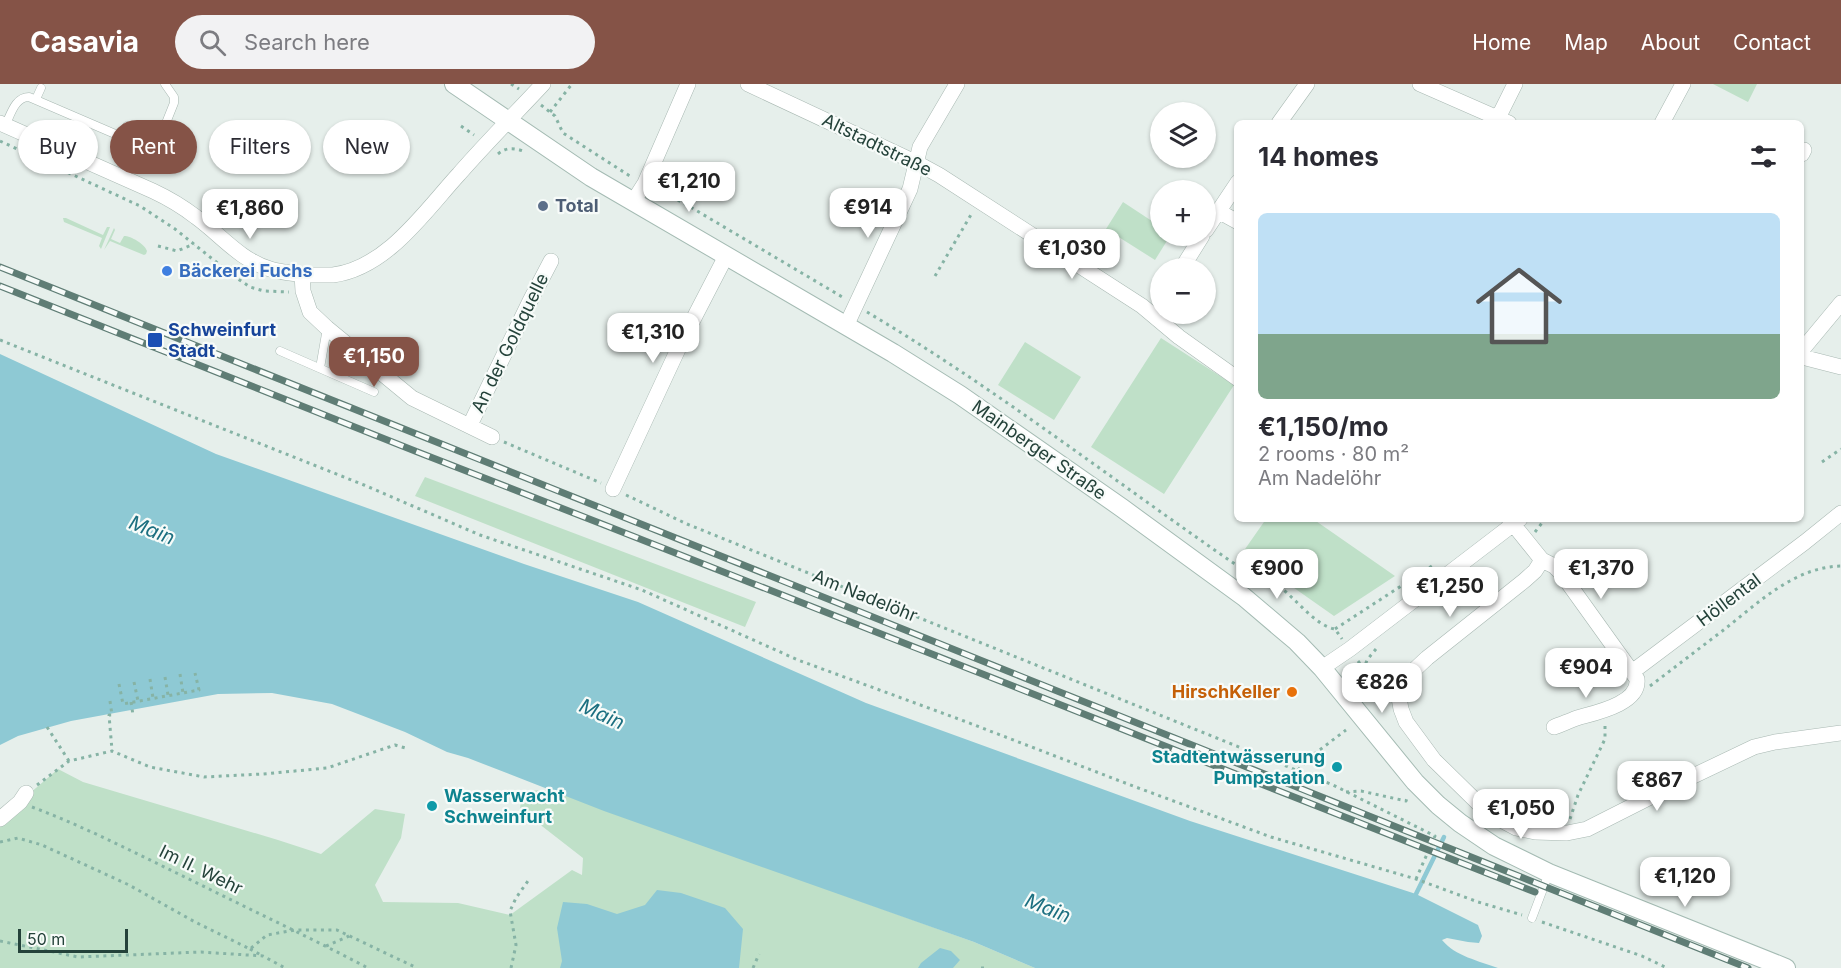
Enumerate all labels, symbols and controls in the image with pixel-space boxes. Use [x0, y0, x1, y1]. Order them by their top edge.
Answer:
search box [175, 15, 595, 69]
text: Casavia [30, 25, 139, 59]
icon: search [196, 26, 229, 59]
text: Search here [244, 29, 370, 55]
text: Home [1472, 30, 1531, 55]
text: Map [1564, 30, 1608, 55]
text: About [1641, 30, 1700, 55]
text: Contact [1733, 30, 1811, 55]
map controls [1150, 102, 1216, 324]
button: layers [1150, 102, 1216, 168]
street label: Altstadtstraße [819, 109, 935, 180]
chip: Buy [18, 120, 98, 174]
chip: Rent [110, 120, 197, 174]
chip: Filters [209, 120, 311, 174]
chip: New [323, 120, 410, 174]
icon: filters [1747, 140, 1780, 173]
text: 14 homes [1258, 141, 1379, 172]
pin: €1,210 [640, 162, 738, 213]
text: €1,210 [657, 169, 721, 193]
button: + [1150, 180, 1216, 246]
pin: €914 [832, 188, 904, 239]
pin: €1,860 [201, 189, 299, 240]
place label: Total [555, 195, 599, 216]
text: €914 [844, 195, 892, 219]
text: €1,860 [216, 196, 284, 220]
marker: Total [536, 199, 550, 213]
pin: €1,030 [1023, 229, 1121, 280]
text: €1,030 [1038, 236, 1106, 260]
icon: home [1465, 252, 1573, 360]
button: − [1150, 258, 1216, 324]
place label: Bäckerei Fuchs [179, 260, 313, 281]
marker: Bäckerei Fuchs [160, 264, 174, 278]
street label: An der Goldquelle [467, 270, 552, 416]
pin: €1,310 [604, 313, 702, 364]
place label: Schweinfurt Stadt [168, 319, 276, 361]
text: €1,310 [621, 320, 685, 344]
marker: Schweinfurt Stadt [146, 331, 164, 349]
pin: €1,150 [325, 337, 423, 388]
text: €1,150 [343, 344, 405, 368]
street label: Mainberger Straße [968, 395, 1110, 504]
text: €1,150/mo [1258, 411, 1388, 442]
text: 2 rooms · 80 m² [1258, 442, 1409, 466]
text: Am Nadelöhr [1258, 466, 1381, 490]
water label: Main [126, 510, 178, 550]
pin: €900 [1241, 549, 1313, 600]
pin: €1,370 [1552, 549, 1650, 600]
text: €900 [1250, 556, 1304, 580]
text: €1,370 [1568, 556, 1634, 580]
street label: Am Nadelöhr [810, 565, 921, 626]
pin: €1,250 [1401, 567, 1499, 618]
street label: Höllental [1693, 569, 1765, 630]
text: €1,250 [1416, 574, 1484, 598]
pin: €904 [1550, 648, 1622, 699]
text: €904 [1559, 655, 1613, 679]
pin: €826 [1346, 663, 1418, 714]
text: €826 [1356, 670, 1408, 694]
place label: HirschKeller [1172, 681, 1280, 702]
marker: HirschKeller [1285, 685, 1299, 699]
water label: Main [576, 693, 628, 735]
place label: Stadtentwässerung Pumpstation [1151, 746, 1325, 788]
marker: Stadtentwässerung Pumpstation [1330, 760, 1344, 774]
pin: €867 [1621, 761, 1693, 812]
text: €867 [1631, 768, 1683, 792]
place label: Wasserwacht Schweinfurt [444, 785, 565, 827]
pin: €1,050 [1472, 789, 1570, 840]
text: €1,050 [1487, 796, 1555, 820]
marker: Wasserwacht Schweinfurt [425, 799, 439, 813]
street label: Im II. Wehr [156, 840, 247, 899]
pin: €1,120 [1636, 857, 1734, 908]
text: €1,120 [1654, 864, 1716, 888]
water label: Main [1022, 888, 1074, 928]
scale bar [18, 926, 128, 954]
text: 50 m [27, 929, 65, 949]

